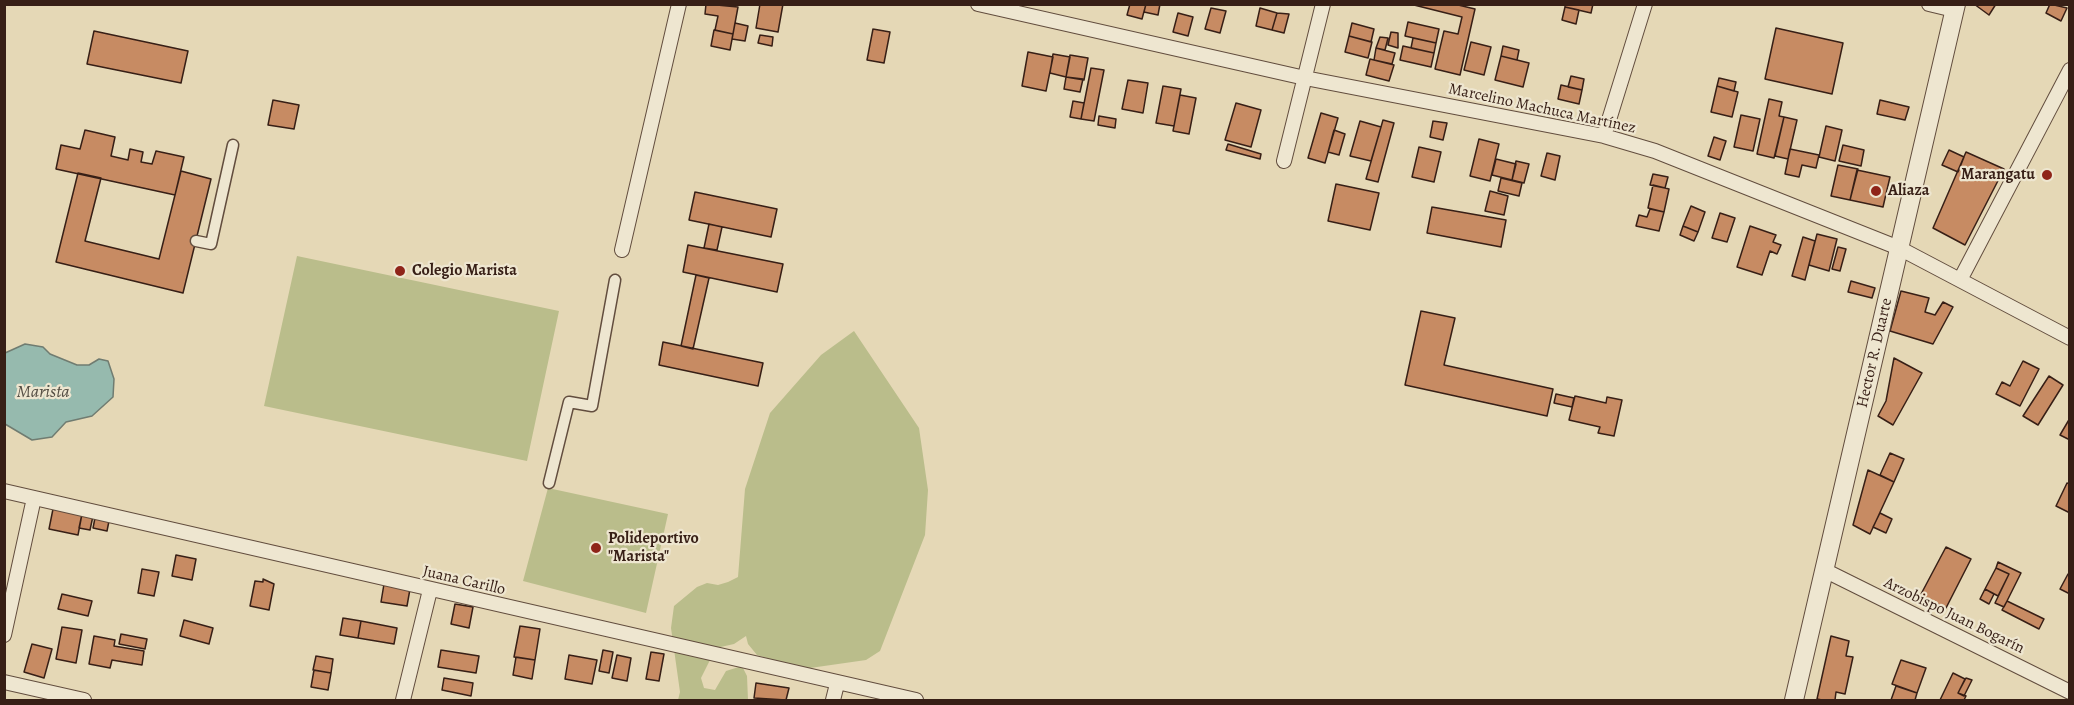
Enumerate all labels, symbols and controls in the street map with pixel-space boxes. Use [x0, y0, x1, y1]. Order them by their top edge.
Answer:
street label: Marcelino Machuca Martínez [1447, 80, 1637, 138]
place label: Marangatu [1961, 165, 2035, 185]
marker: Marangatu [2040, 168, 2054, 182]
place label: Aliaza [1888, 181, 1930, 201]
marker: Aliaza [1869, 184, 1883, 198]
place label: Colegio Marista [412, 261, 517, 281]
marker: Colegio Marista [393, 264, 407, 278]
street label: Hector R. Duarte [1853, 296, 1897, 410]
water label: Marista [17, 382, 69, 404]
place label: Polideportivo "Marista" [608, 529, 699, 567]
marker: Polideportivo "Marista" [589, 541, 603, 555]
street label: Juana Carillo [421, 562, 507, 600]
street label: Arzobispo Juan Bogarín [1881, 574, 2027, 658]

